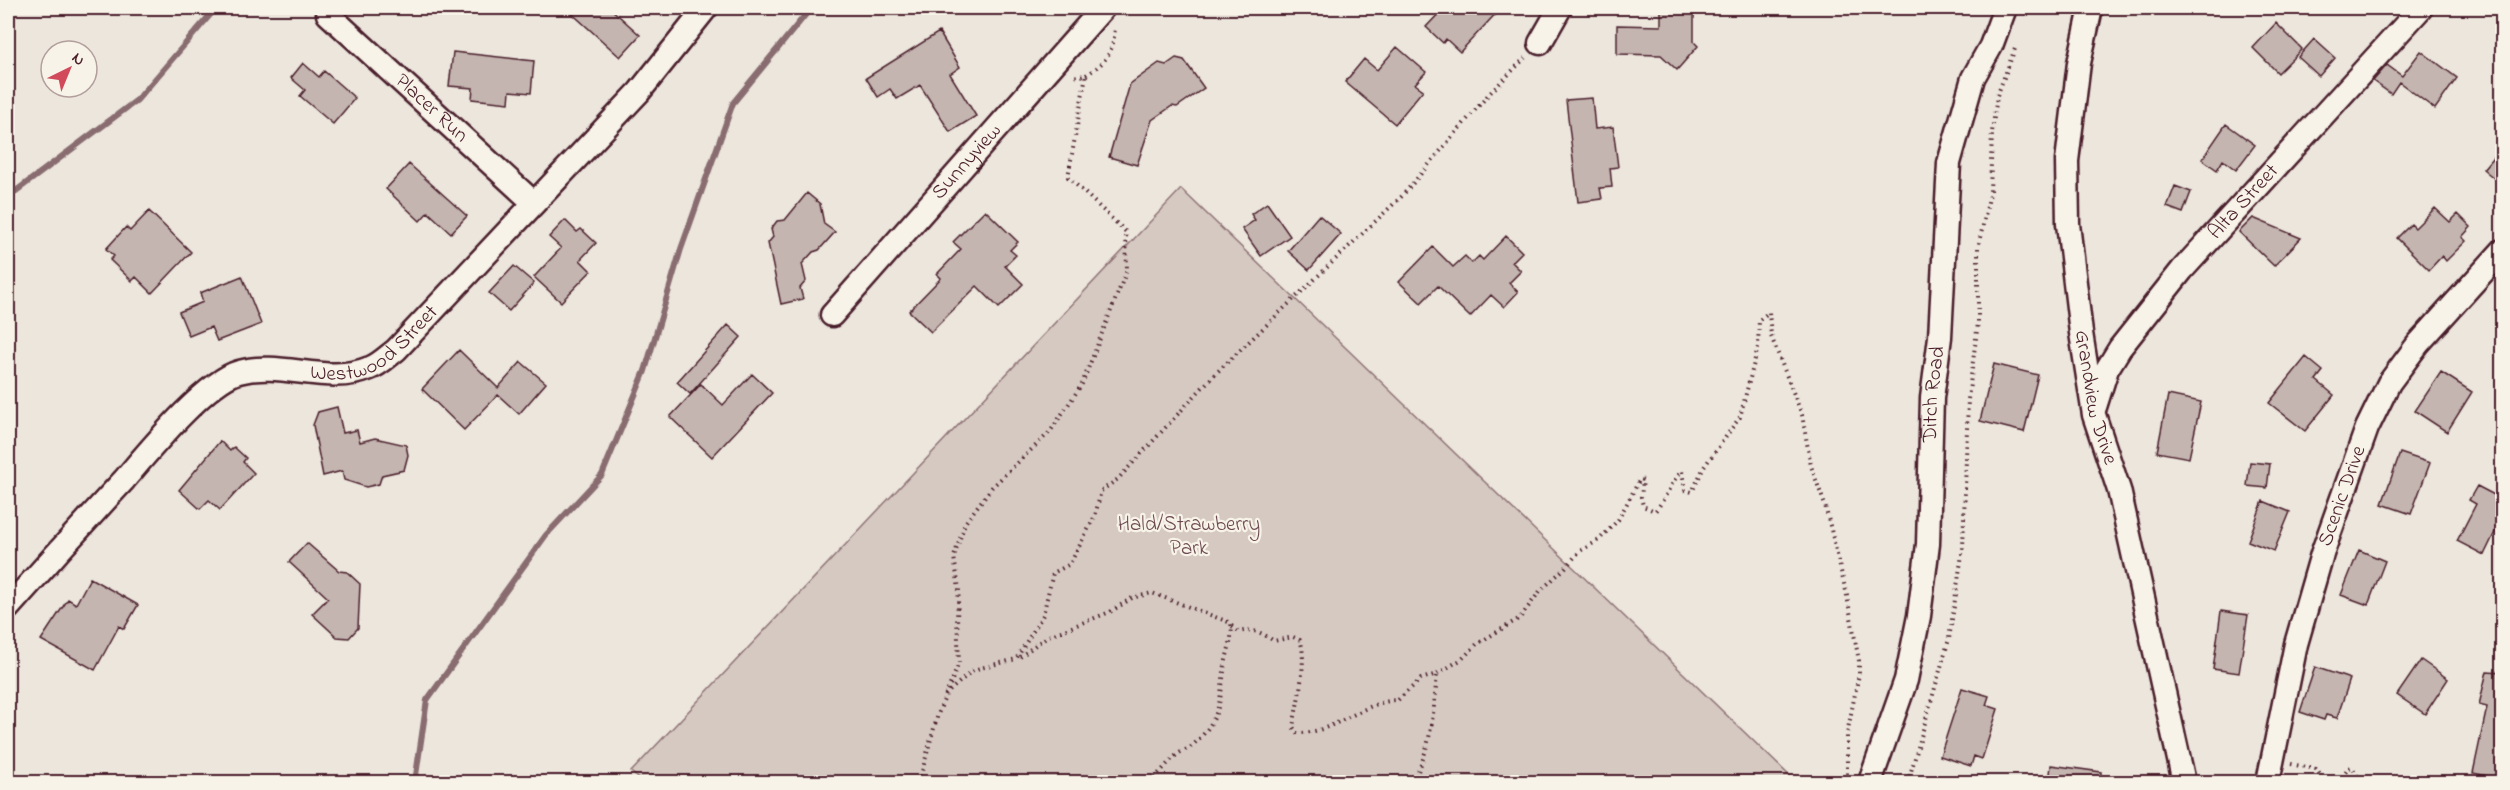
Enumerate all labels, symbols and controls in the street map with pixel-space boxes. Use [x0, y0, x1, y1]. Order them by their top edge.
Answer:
north arrow [39, 39, 99, 99]
text: N [66, 47, 90, 72]
street label: Placer Run [388, 67, 475, 150]
street label: Sunnyview [925, 117, 1009, 207]
street label: Alta Street [2201, 158, 2286, 247]
street label: Westwood Street [309, 299, 446, 390]
street label: Grandview Drive [2066, 328, 2125, 470]
street label: Ditch Road [1916, 344, 1954, 444]
street label: Scenic Drive [2311, 441, 2375, 550]
park label: Hald/Strawberry Park [1118, 510, 1260, 564]

